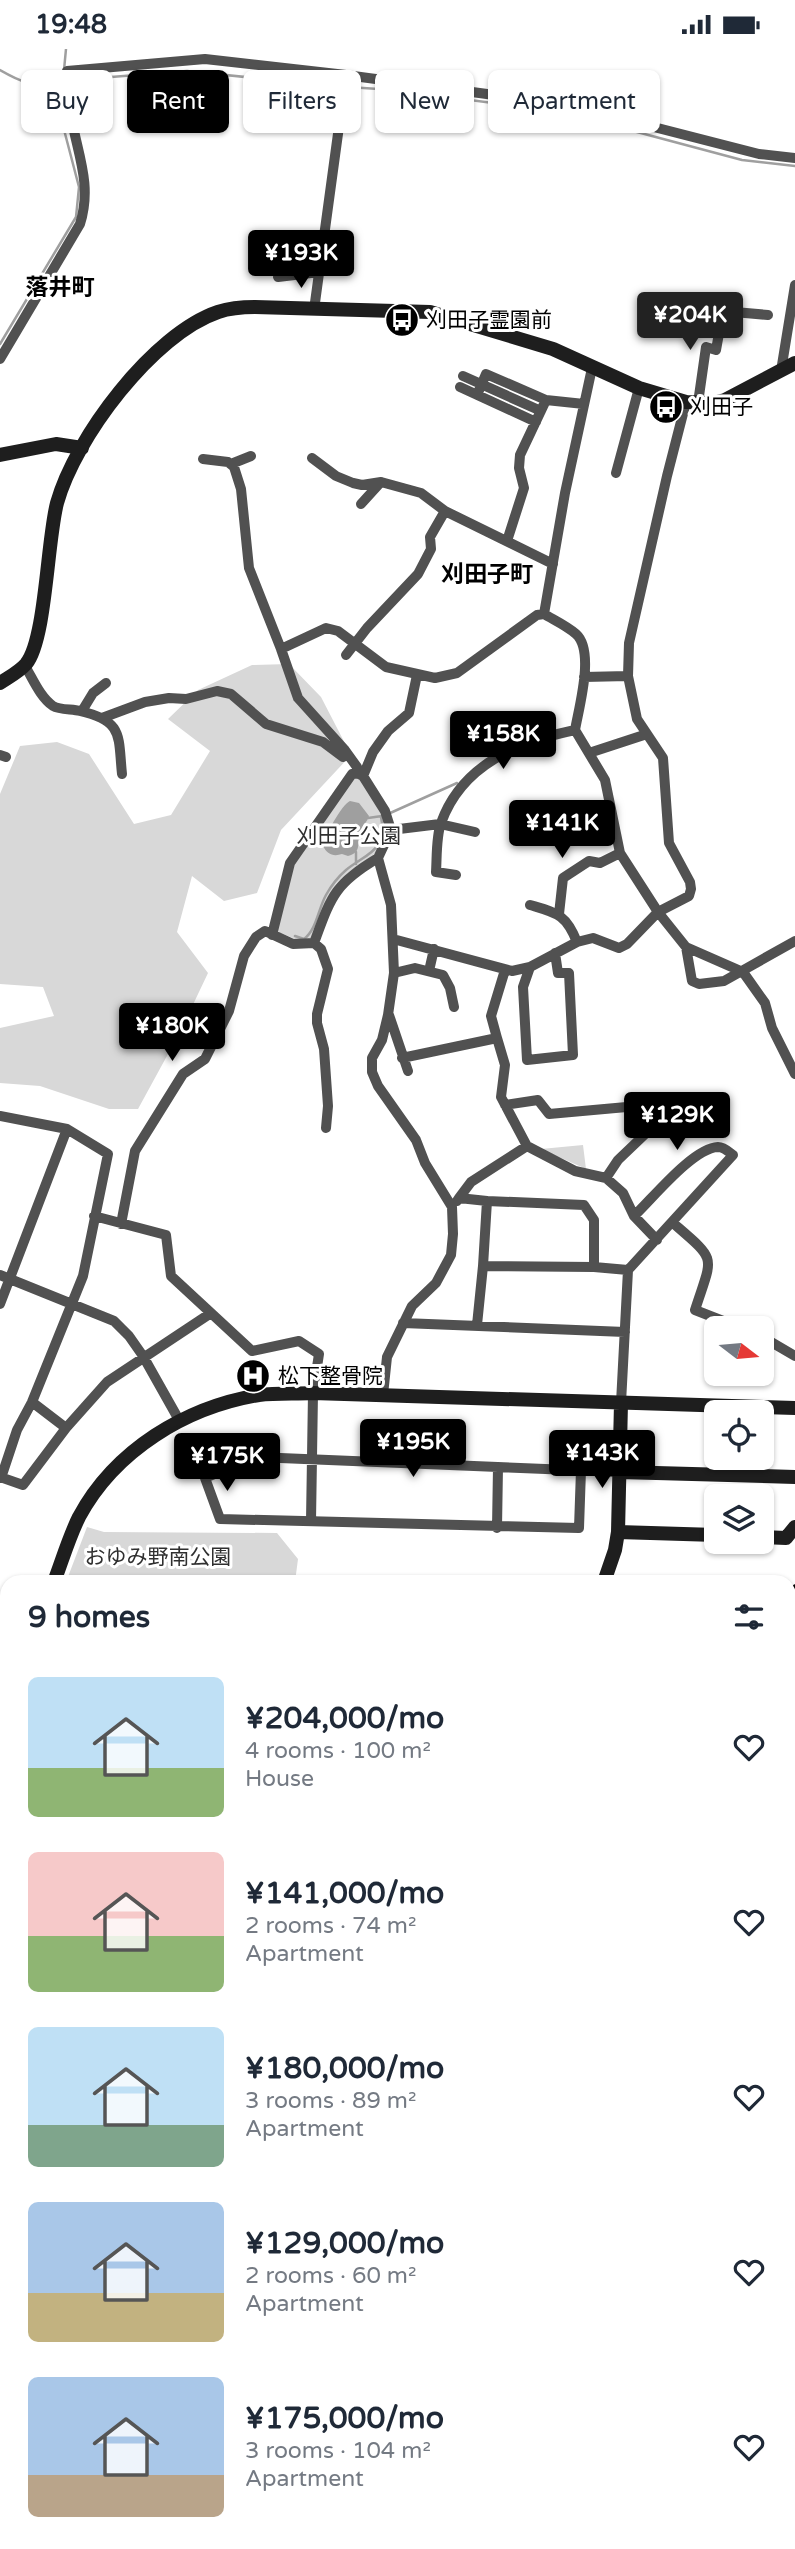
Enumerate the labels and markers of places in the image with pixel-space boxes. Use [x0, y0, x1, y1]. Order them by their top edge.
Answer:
pin: ¥193K [252, 231, 350, 290]
pin: ¥204K [641, 293, 739, 352]
bus stop icon: 刈田子霊園前 [383, 301, 421, 339]
place label: 刈田子霊園前 [426, 308, 552, 333]
bus stop icon: 刈田子 [647, 388, 685, 426]
place label: 刈田子 [690, 395, 753, 420]
pin: ¥158K [454, 711, 552, 771]
pin: ¥141K [513, 801, 611, 860]
pin: ¥180K [123, 1003, 221, 1063]
pin: ¥129K [628, 1093, 726, 1152]
hospital icon: 松下整骨院 [234, 1357, 272, 1395]
place label: 松下整骨院 [278, 1364, 383, 1389]
pin: ¥195K [364, 1419, 462, 1479]
pin: ¥143K [553, 1431, 651, 1490]
pin: ¥175K [178, 1433, 276, 1493]

